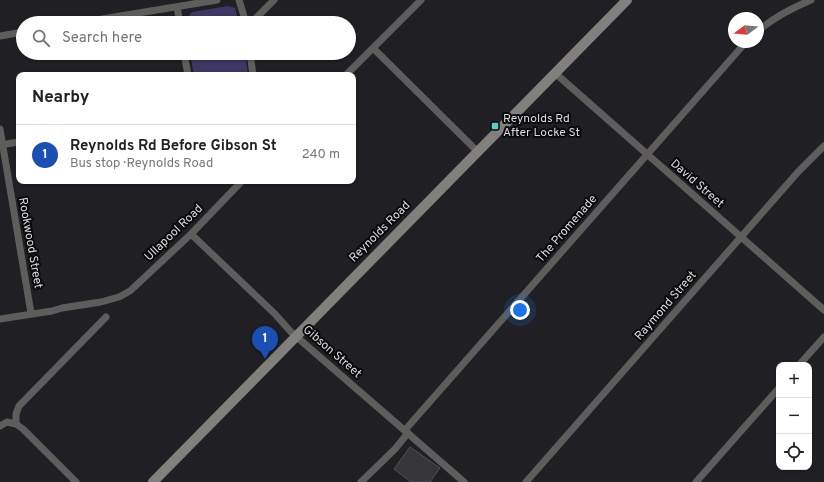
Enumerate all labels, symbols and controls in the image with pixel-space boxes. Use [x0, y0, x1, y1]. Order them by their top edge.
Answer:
north arrow [728, 12, 764, 48]
search box [16, 16, 356, 60]
icon: search [30, 27, 52, 49]
text: Search here [62, 29, 142, 48]
text: Nearby [32, 87, 89, 109]
place label: Reynolds Rd After Locke St [503, 111, 580, 141]
marker: Reynolds Rd After Locke St [490, 121, 500, 131]
text: Reynolds Rd Before Gibson St [70, 137, 277, 156]
text: 1 [42, 147, 48, 163]
text: 240 m [302, 147, 340, 163]
text: Bus stop · Reynolds Road [70, 156, 213, 172]
street label: David Street [667, 156, 727, 212]
street label: The Promenade [533, 192, 601, 266]
street label: Rookwood Street [14, 196, 46, 290]
street label: Reynolds Road [346, 198, 414, 266]
street label: Ullapool Road [141, 201, 207, 265]
street label: Raymond Street [631, 268, 701, 344]
your location [510, 300, 530, 320]
street label: Gibson Street [299, 322, 365, 382]
pin: 1 [252, 326, 278, 359]
map controls [776, 362, 812, 470]
button: + [776, 362, 812, 398]
button: − [776, 398, 812, 434]
button: locate [776, 434, 812, 470]

